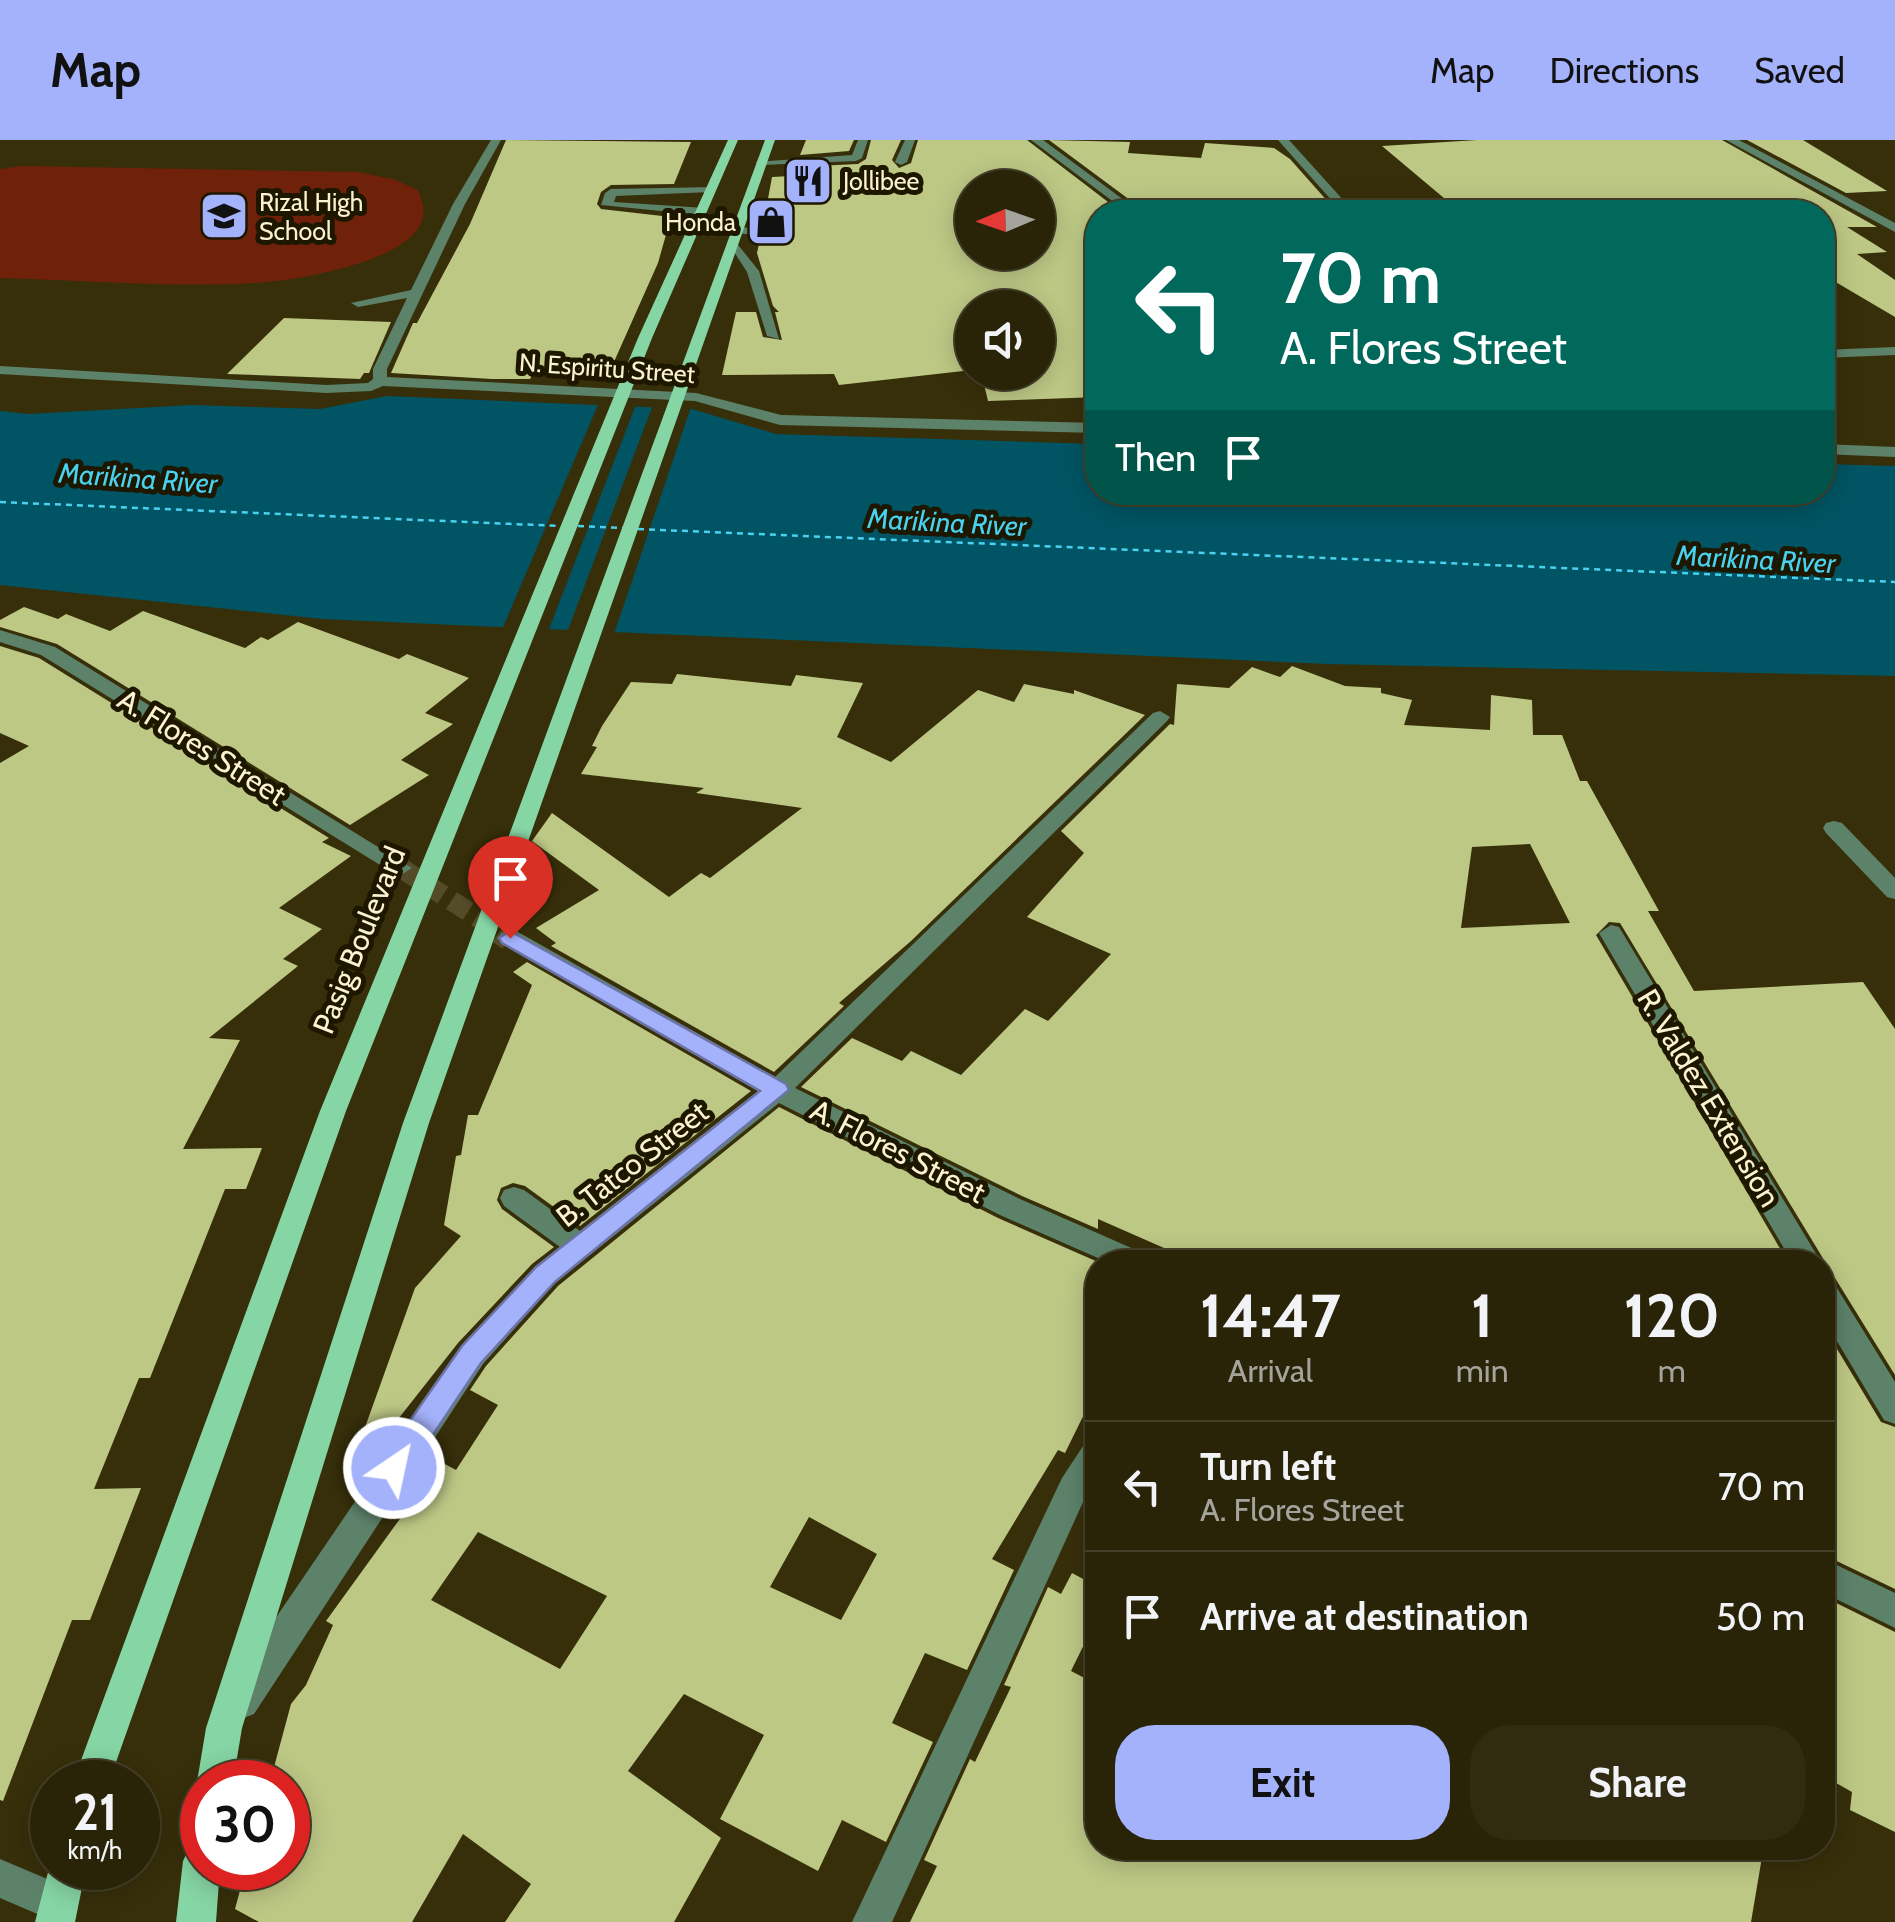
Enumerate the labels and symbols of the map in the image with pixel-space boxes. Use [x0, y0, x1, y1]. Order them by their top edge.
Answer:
restaurant icon: Jollibee [782, 155, 834, 207]
place label: Jollibee [842, 166, 920, 196]
north arrow [955, 170, 1055, 270]
place label: Rizal High School [259, 187, 363, 246]
school or university icon: Rizal High School [198, 190, 250, 242]
shop icon: Honda [745, 196, 797, 248]
place label: Honda [665, 207, 736, 237]
street label: N. Espiritu Street [518, 347, 697, 389]
water label: Marikina River [57, 455, 220, 501]
water label: Marikina River [866, 501, 1029, 543]
water label: Marikina River [1675, 538, 1838, 580]
street label: A. Flores Street [111, 681, 293, 813]
pin [468, 836, 553, 939]
street label: Pasig Boulevard [305, 841, 413, 1039]
street label: R. Valdez Extension [1629, 982, 1789, 1214]
street label: A. Flores Street [804, 1091, 992, 1211]
street label: B. Tatco Street [549, 1093, 715, 1235]
position arrow [342, 1416, 446, 1520]
speed limit sign: 30 [180, 1760, 310, 1890]

